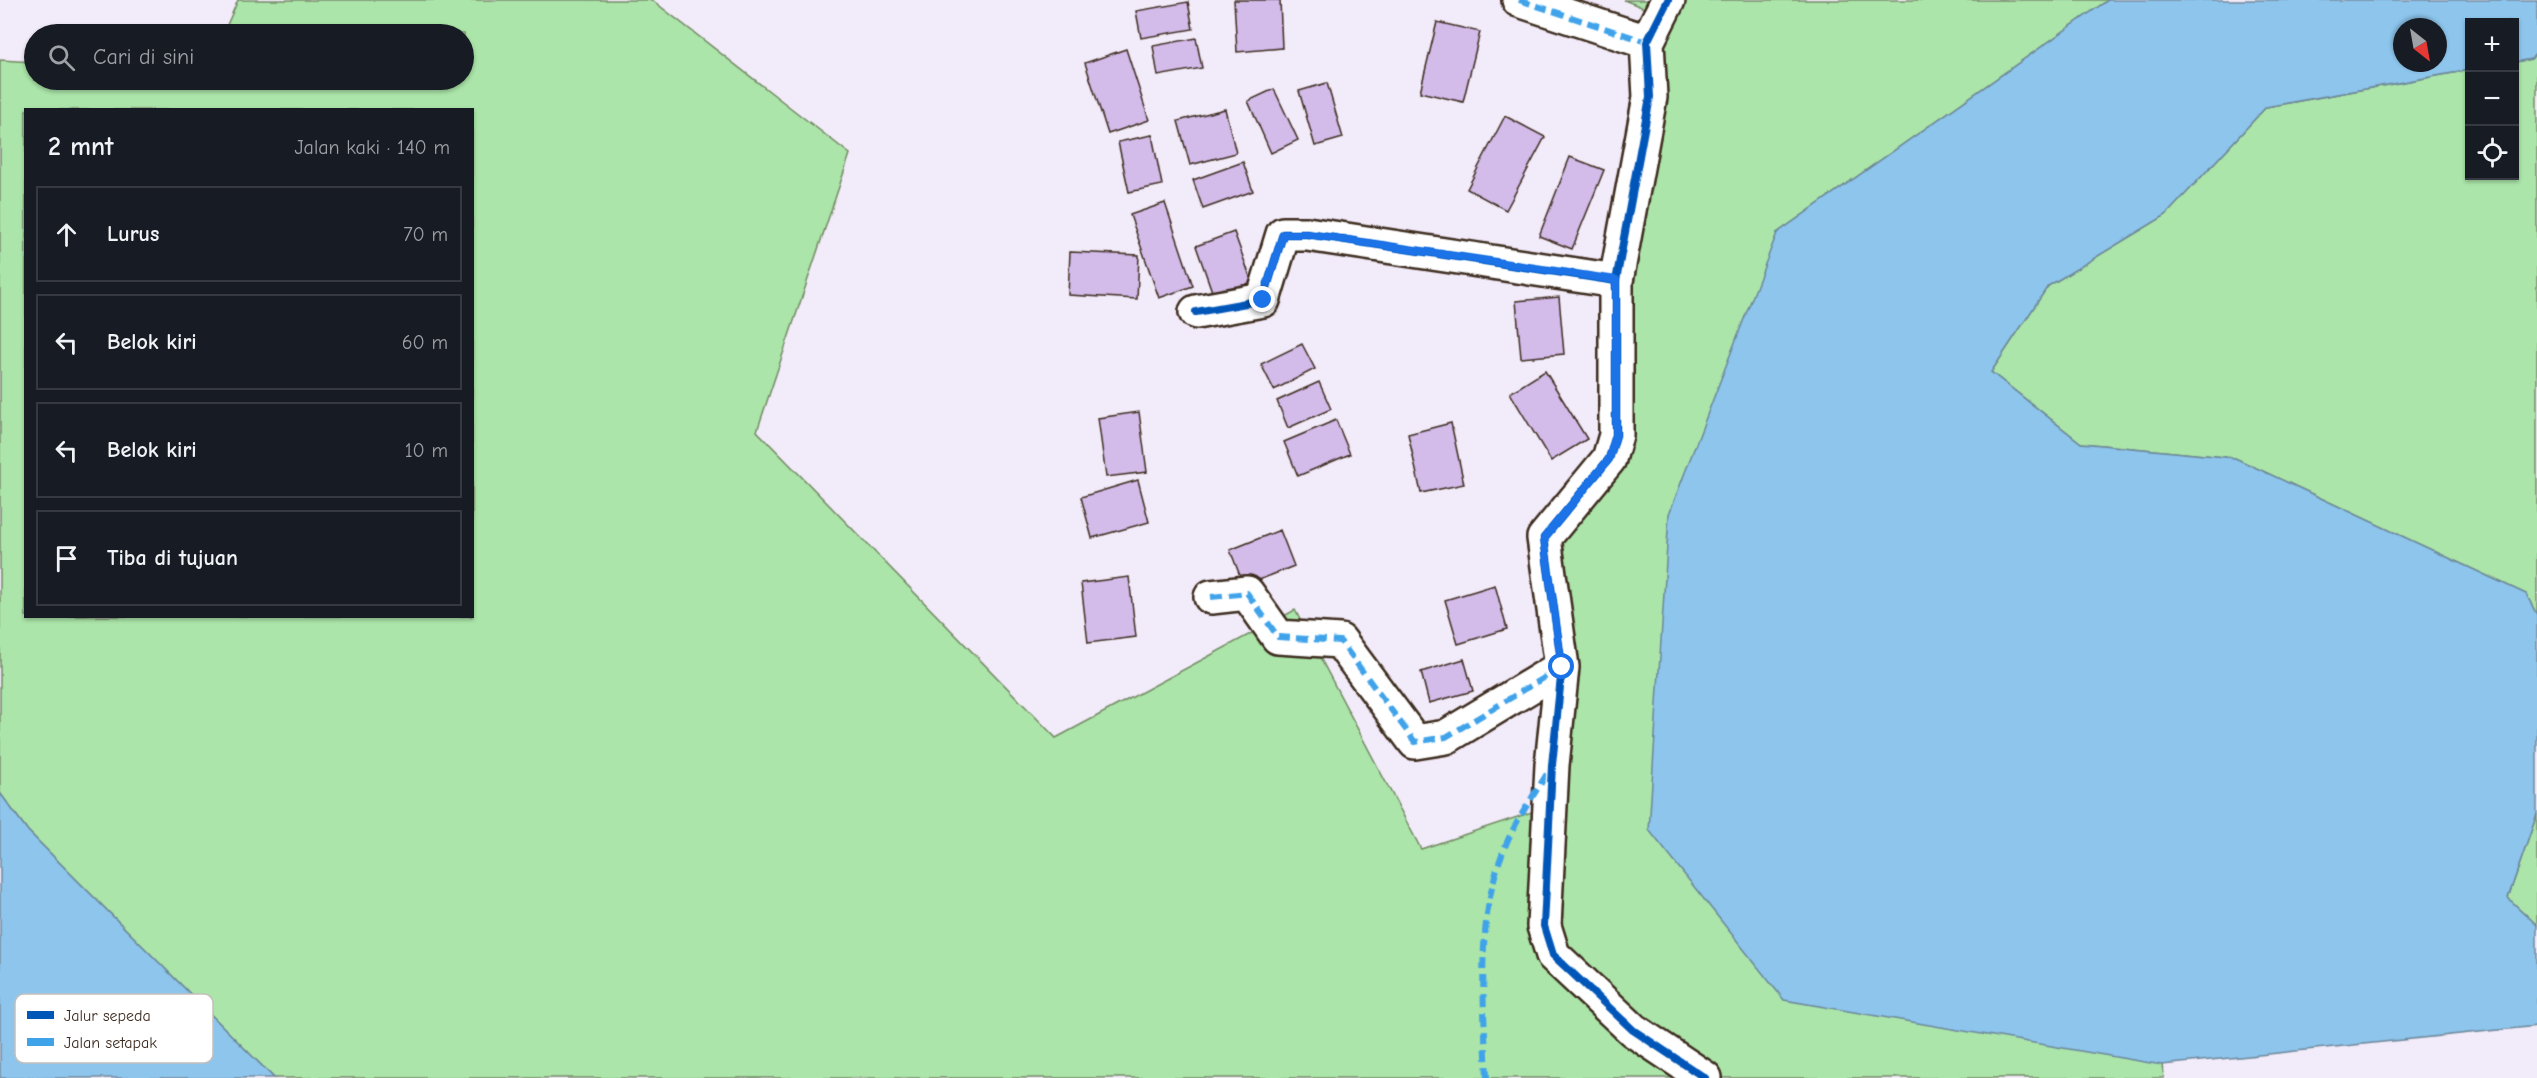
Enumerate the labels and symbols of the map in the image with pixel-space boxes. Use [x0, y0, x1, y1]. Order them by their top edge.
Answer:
north arrow [2393, 18, 2447, 72]
route end [1249, 286, 1275, 312]
route start [1548, 653, 1574, 679]
legend [15, 994, 213, 1063]
text: Jalur sepeda [64, 1007, 151, 1025]
text: Jalan setapak [64, 1034, 157, 1052]

